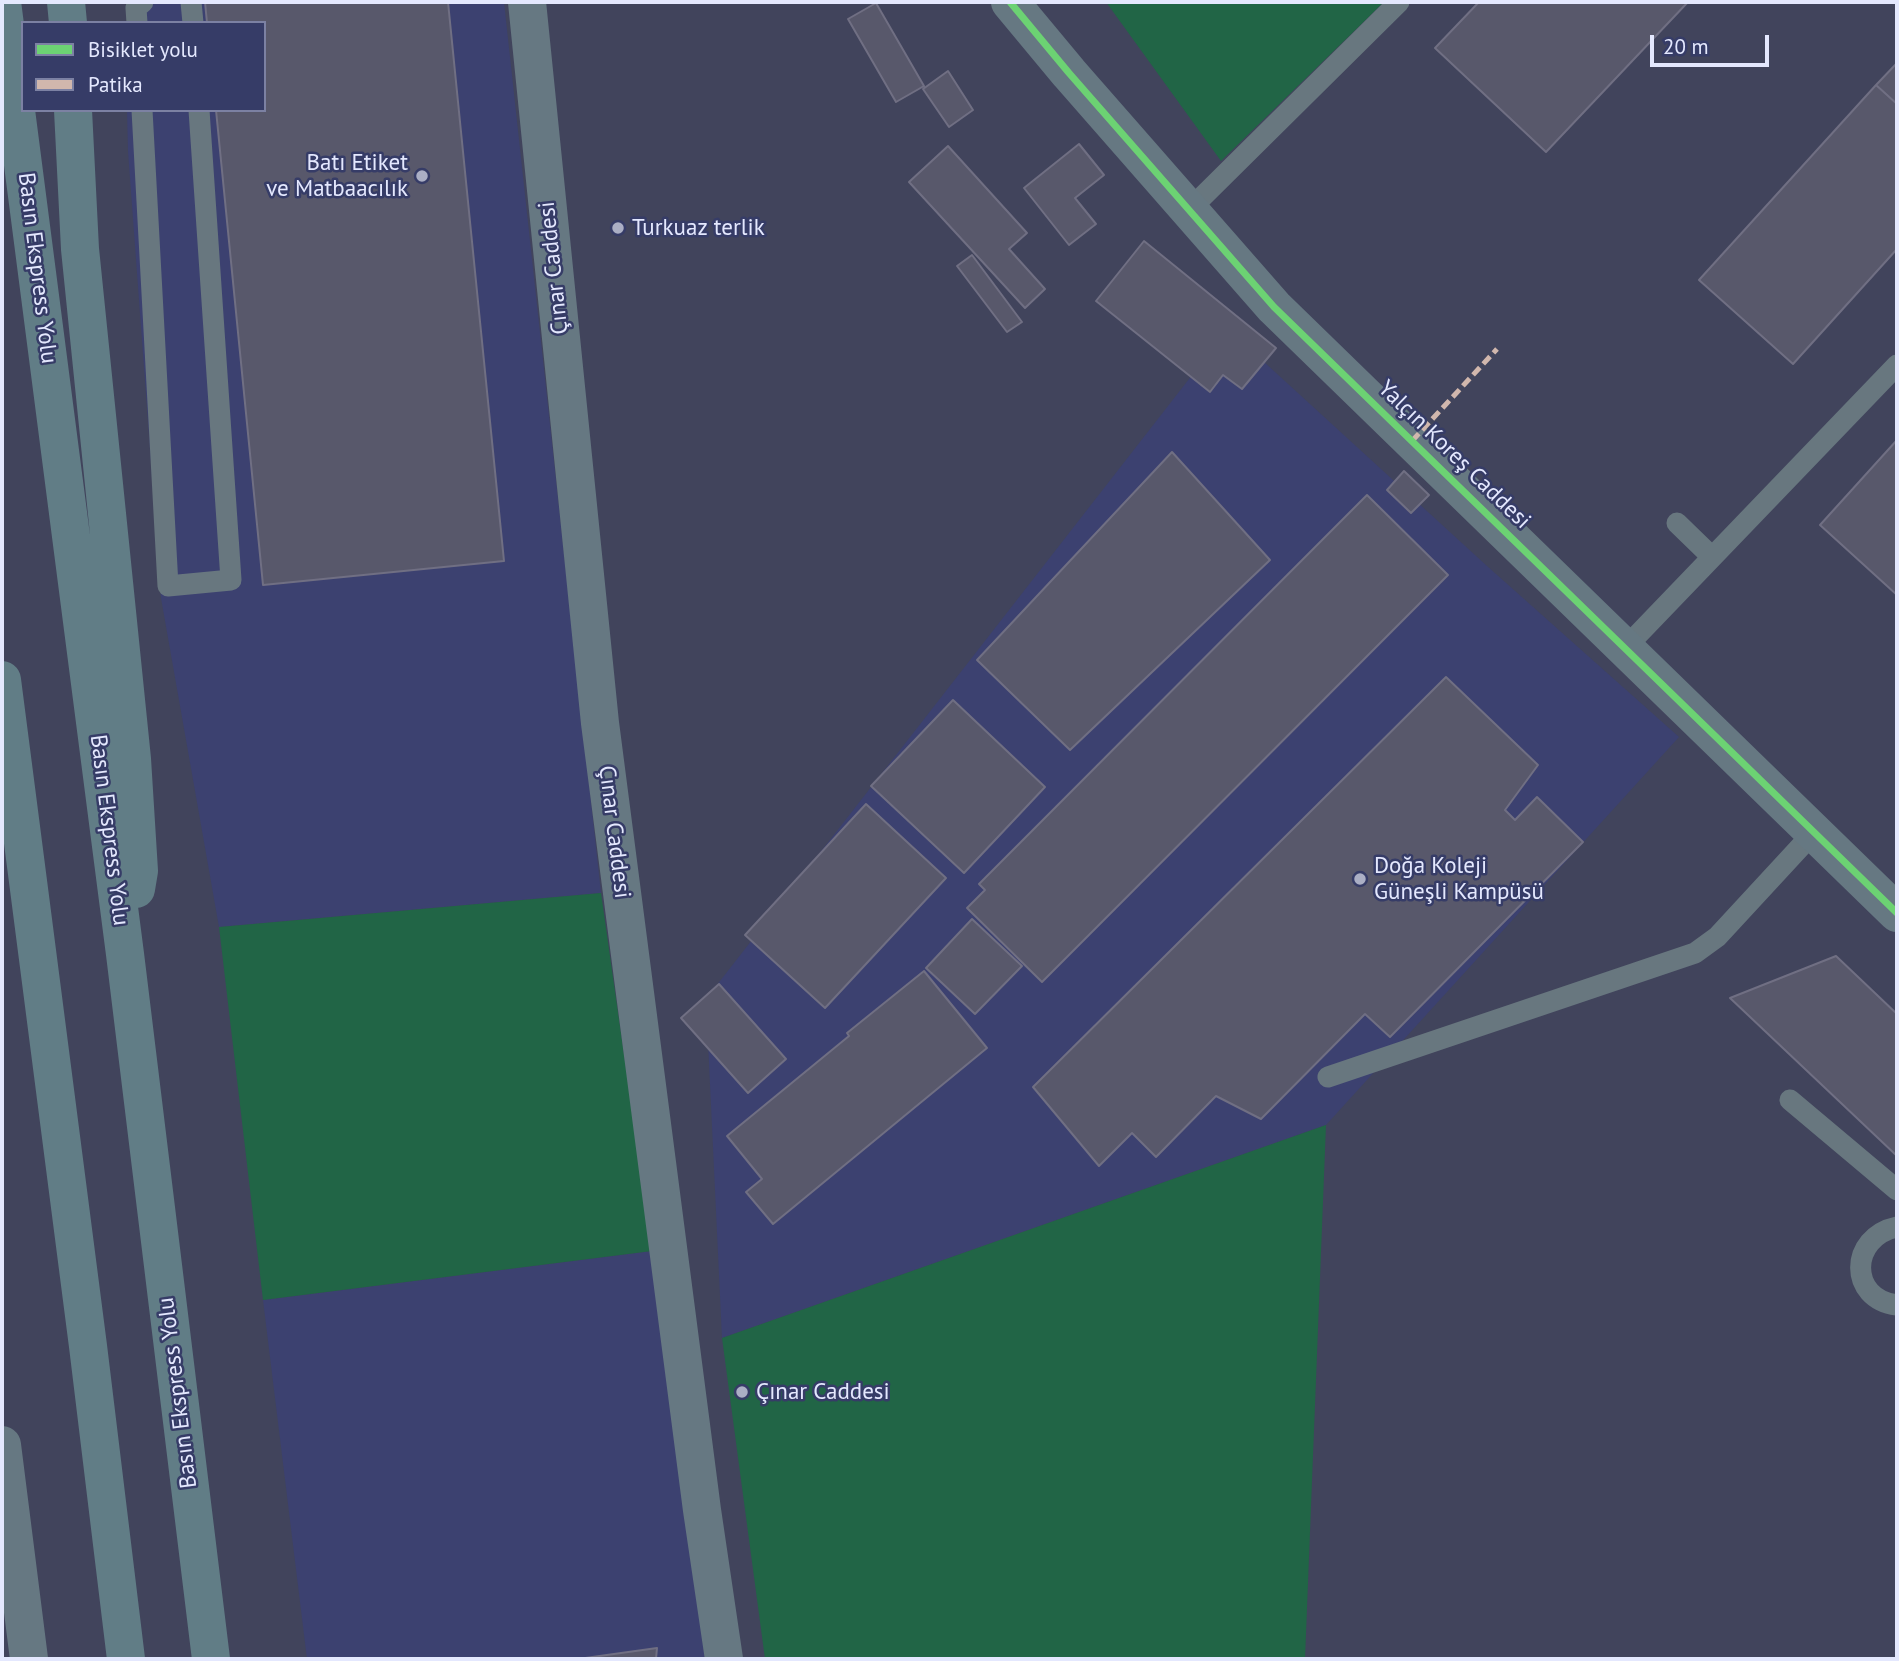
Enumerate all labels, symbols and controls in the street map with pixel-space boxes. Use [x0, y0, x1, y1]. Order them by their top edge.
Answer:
legend [21, 21, 266, 112]
scale bar [1654, 21, 1773, 65]
text: 20 m [1663, 33, 1709, 60]
text: Bisiklet yolu [88, 36, 198, 63]
text: Patika [88, 71, 143, 98]
place label: Batı Etiket ve Matbaacılık [266, 149, 408, 203]
marker: Batı Etiket ve Matbaacılık [414, 168, 430, 184]
street label: Basın Ekspress Yolu [12, 171, 62, 365]
street label: Çınar Caddesi [533, 200, 575, 336]
place label: Turkuaz terlik [632, 214, 765, 242]
marker: Turkuaz terlik [610, 220, 626, 236]
street label: Yalçın Koreş Caddesi [1372, 375, 1536, 535]
street label: Basın Ekspress Yolu [84, 733, 134, 927]
street label: Çınar Caddesi [592, 764, 636, 900]
place label: Doğa Koleji Güneşli Kampüsü [1374, 852, 1544, 906]
marker: Doğa Koleji Güneşli Kampüsü [1352, 871, 1368, 887]
street label: Basın Ekspress Yolu [153, 1296, 203, 1490]
place label: Çınar Caddesi [756, 1378, 890, 1406]
marker: Çınar Caddesi [734, 1384, 750, 1400]

